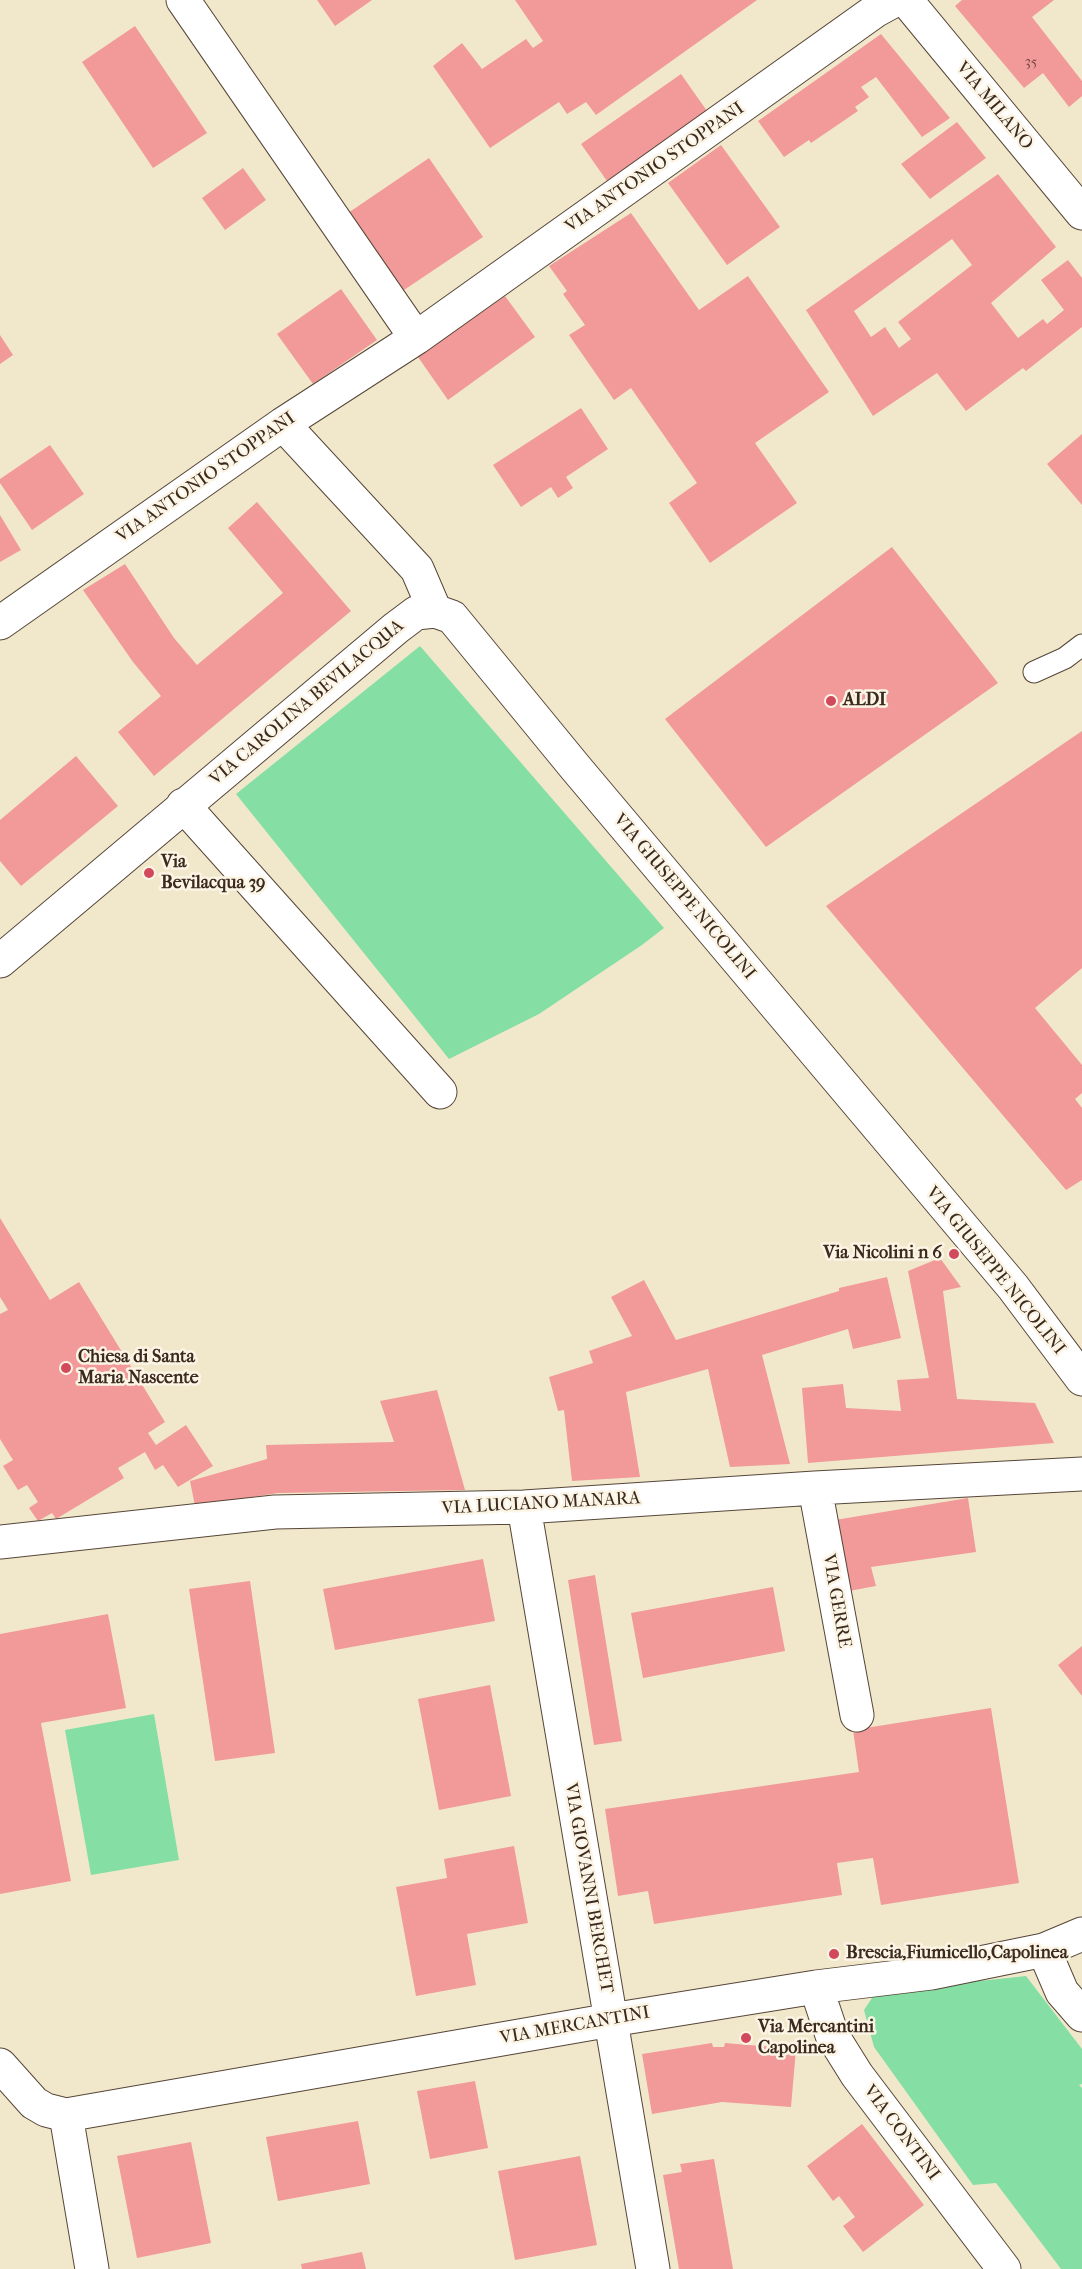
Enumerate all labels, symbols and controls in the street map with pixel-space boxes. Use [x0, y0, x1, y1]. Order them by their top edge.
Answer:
house number: 35 [1025, 53, 1037, 71]
street label: VIA MILANO [951, 58, 1037, 154]
street label: VIA ANTONIO STOPPANI [561, 98, 749, 238]
street label: VIA ANTONIO STOPPANI [112, 408, 300, 548]
street label: VIA CAROLINA BEVILACQUA [206, 615, 408, 791]
place label: ALDI [843, 690, 886, 712]
marker: ALDI [824, 694, 838, 708]
street label: VIA GIUSEPPE NICOLINI [608, 810, 760, 984]
place label: Via Bevilacqua 39 [161, 852, 266, 894]
marker: Via Bevilacqua 39 [142, 866, 156, 880]
street label: VIA GIUSEPPE NICOLINI [921, 1183, 1069, 1359]
place label: Via Nicolini n 6 [823, 1243, 942, 1265]
marker: Via Nicolini n 6 [947, 1247, 961, 1261]
place label: Chiesa di Santa Maria Nascente [78, 1347, 199, 1390]
marker: Chiesa di Santa Maria Nascente [59, 1361, 73, 1375]
street label: VIA LUCIANO MANARA [441, 1488, 641, 1520]
street label: VIA GERRE [817, 1552, 855, 1650]
street label: VIA GIOVANNI BERCHET [559, 1781, 617, 1995]
place label: Brescia,Fiumicello,Capolinea [846, 1943, 1068, 1965]
marker: Brescia,Fiumicello,Capolinea [827, 1947, 841, 1961]
street label: VIA MERCANTINI [498, 2002, 652, 2050]
place label: Via Mercantini Capolinea [758, 2017, 874, 2060]
marker: Via Mercantini Capolinea [739, 2031, 753, 2045]
street label: VIA CONTINI [858, 2081, 944, 2185]

